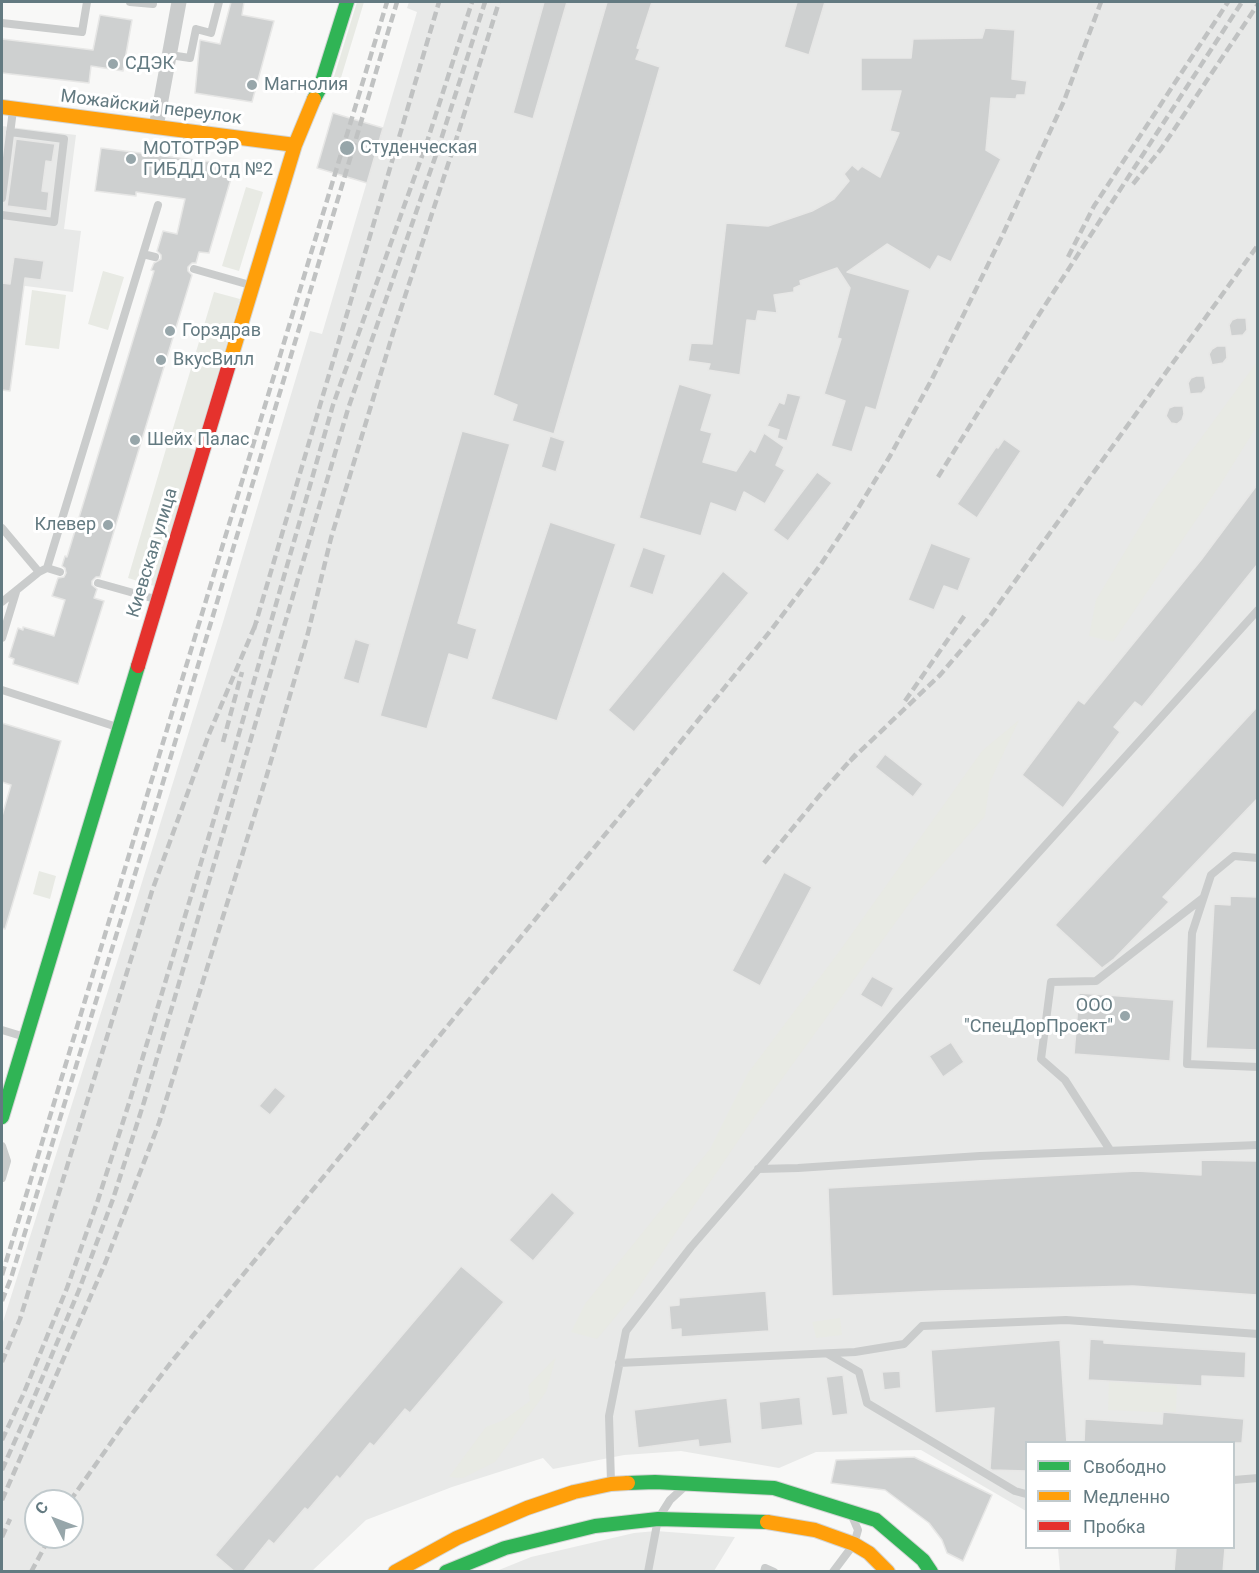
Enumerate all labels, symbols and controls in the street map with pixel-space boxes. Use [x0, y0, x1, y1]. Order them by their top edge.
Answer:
place label: СДЭК [125, 53, 174, 75]
marker: СДЭК [106, 57, 120, 71]
place label: Магнолия [264, 74, 348, 96]
marker: Магнолия [245, 78, 259, 92]
street label: Можайский переулок [59, 86, 243, 130]
place label: Студенческая [360, 137, 477, 159]
place label: МОТОТРЭР ГИБДД Отд №2 [143, 138, 273, 180]
marker: Студенческая [338, 139, 356, 157]
marker: МОТОТРЭР ГИБДД Отд №2 [124, 152, 138, 166]
place label: Горздрав [182, 320, 261, 342]
marker: Горздрав [163, 324, 177, 338]
place label: ВкусВилл [173, 349, 254, 371]
marker: ВкусВилл [154, 353, 168, 367]
place label: Шейх Палас [147, 429, 250, 451]
marker: Шейх Палас [128, 433, 142, 447]
street label: Киевская улица [123, 486, 183, 620]
place label: Клевер [35, 514, 96, 536]
marker: Клевер [101, 518, 115, 532]
place label: ООО "СпецДорПроект" [964, 995, 1113, 1038]
marker: ООО "СпецДорПроект" [1118, 1009, 1132, 1023]
legend [1025, 1441, 1235, 1549]
text: Свободно [1083, 1456, 1166, 1477]
text: Медленно [1083, 1486, 1170, 1507]
north arrow [24, 1489, 84, 1549]
text: С [31, 1498, 52, 1518]
text: Пробка [1083, 1516, 1146, 1537]

